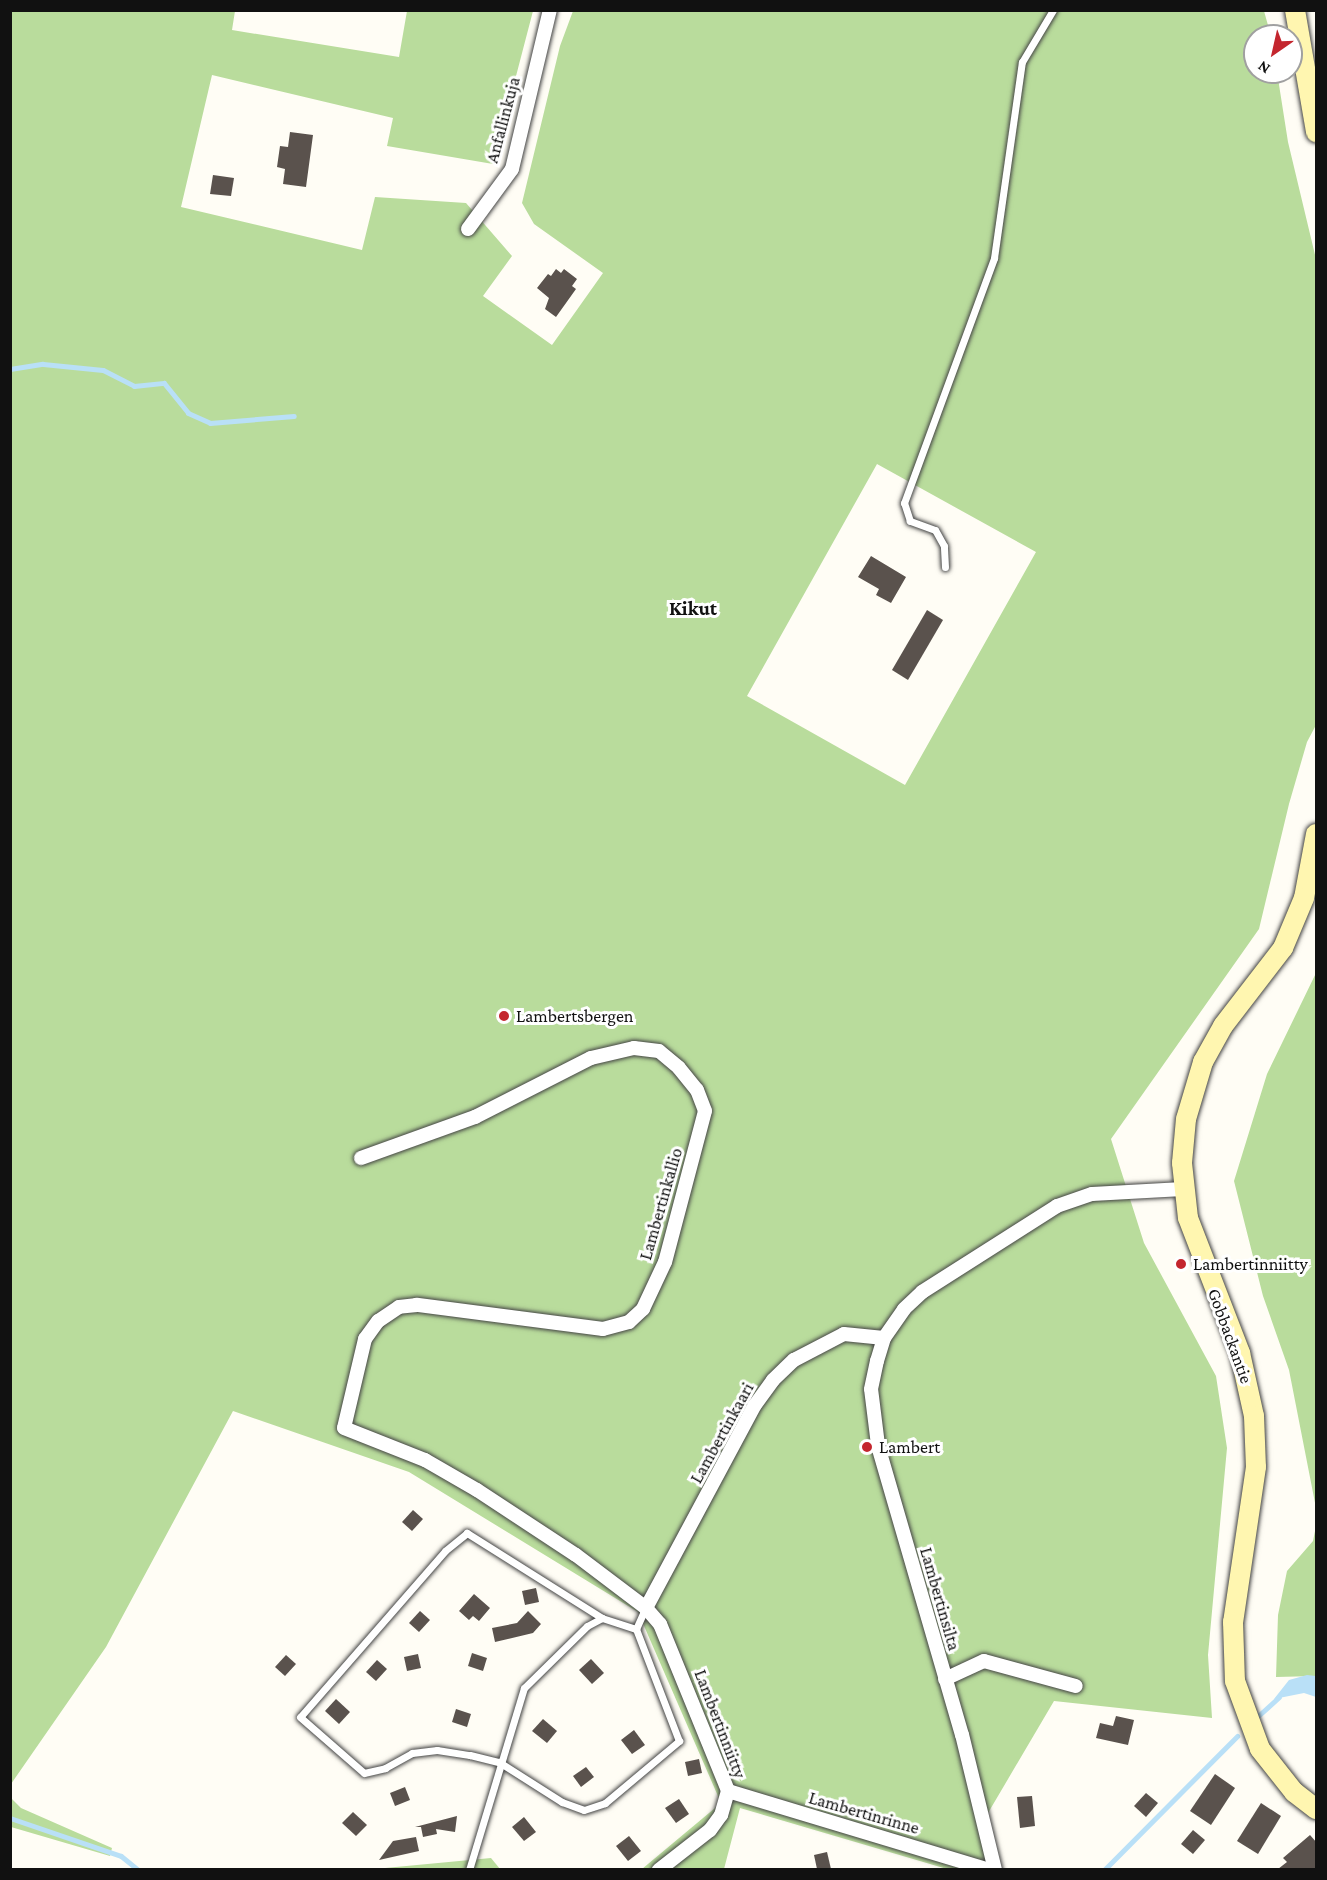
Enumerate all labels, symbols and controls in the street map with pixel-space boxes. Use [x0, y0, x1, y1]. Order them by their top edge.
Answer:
north arrow [1243, 24, 1303, 84]
text: N [1254, 58, 1273, 78]
street label: Anfallinkuja [481, 75, 525, 165]
district label: Kikut [669, 596, 717, 620]
place label: Lambertsbergen [516, 1005, 634, 1027]
marker: Lambertsbergen [497, 1009, 511, 1023]
street label: Lambertinkallio [635, 1145, 687, 1263]
place label: Lambertinniitty [1193, 1253, 1308, 1275]
marker: Lambertinniitty [1174, 1257, 1188, 1271]
street label: Gobbackantie [1203, 1286, 1257, 1386]
street label: Lambertinkaari [685, 1379, 759, 1487]
place label: Lambert [879, 1436, 940, 1458]
marker: Lambert [860, 1440, 874, 1454]
street label: Lambertinsilta [915, 1545, 965, 1653]
street label: Lambertinniitty [689, 1667, 751, 1781]
street label: Lambertinrinne [806, 1787, 922, 1839]

